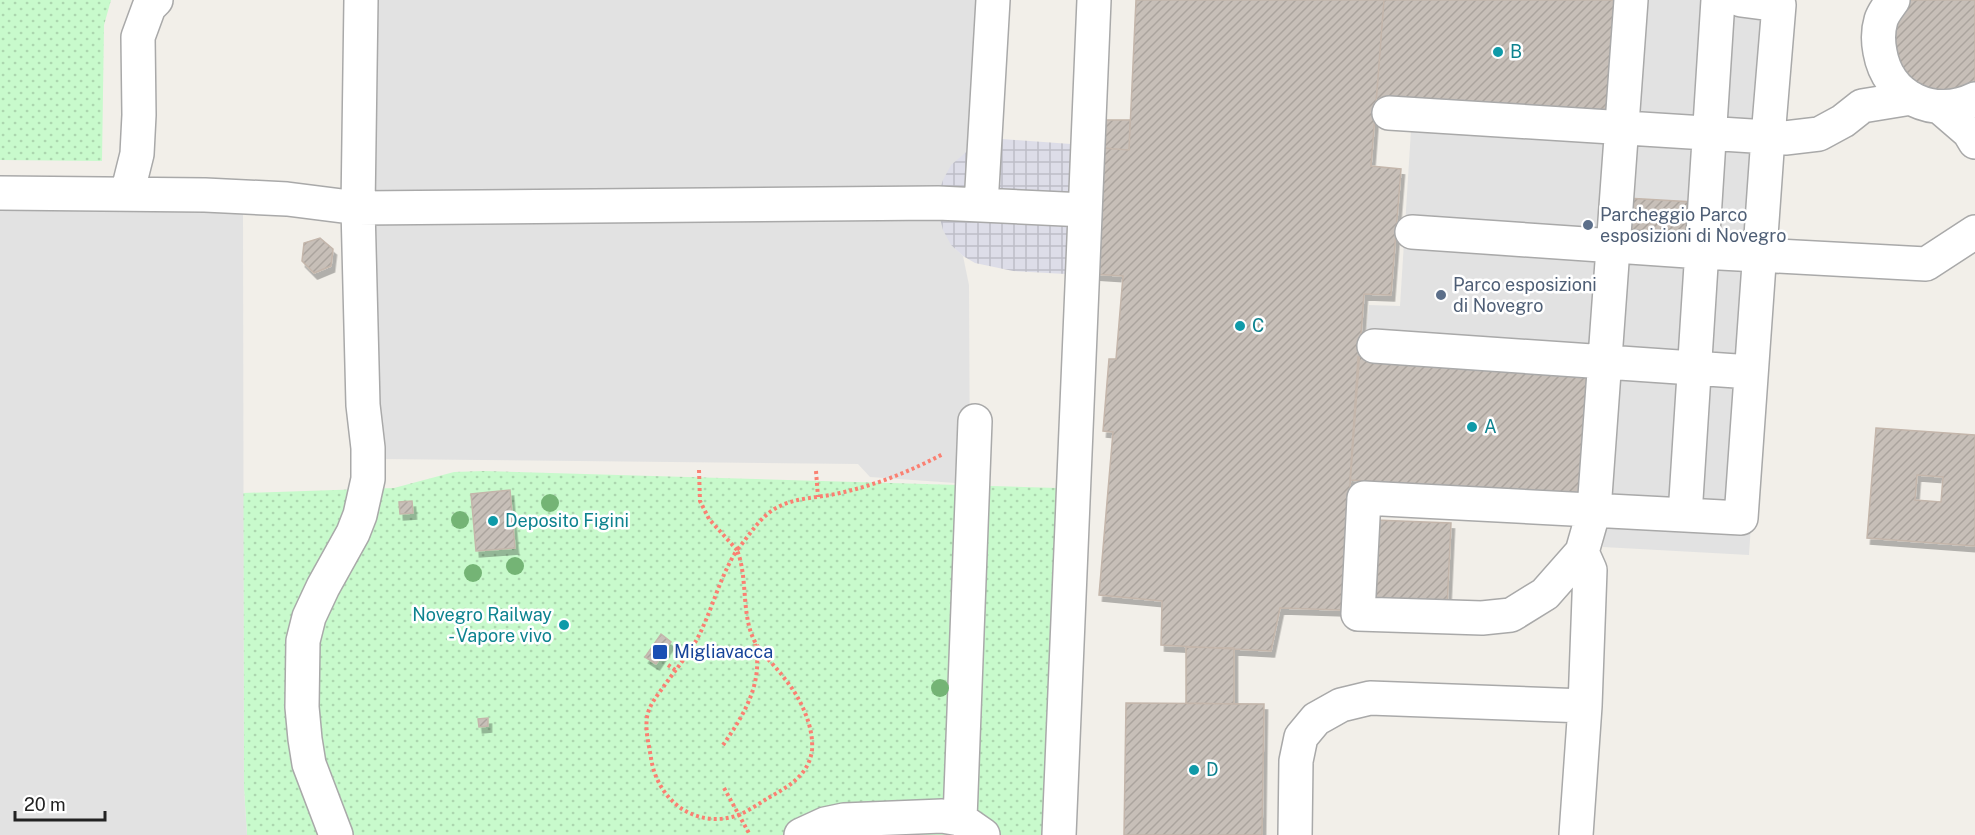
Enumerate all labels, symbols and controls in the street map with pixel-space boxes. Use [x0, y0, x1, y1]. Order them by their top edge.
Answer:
place label: B [1510, 41, 1522, 62]
marker: B [1491, 45, 1505, 59]
place label: Parcheggio Parco esposizioni di Novegro [1600, 204, 1786, 246]
marker: Parcheggio Parco esposizioni di Novegro [1581, 218, 1595, 232]
place label: Parco esposizioni di Novegro [1453, 274, 1597, 316]
marker: Parco esposizioni di Novegro [1434, 288, 1448, 302]
place label: C [1252, 315, 1264, 336]
marker: C [1233, 319, 1247, 333]
place label: A [1484, 416, 1497, 437]
marker: A [1465, 420, 1479, 434]
place label: Deposito Figini [505, 510, 629, 531]
marker: Deposito Figini [486, 514, 500, 528]
place label: Novegro Railway - Vapore vivo [412, 604, 552, 646]
marker: Novegro Railway - Vapore vivo [557, 618, 571, 632]
place label: Migliavacca [674, 641, 773, 662]
marker: Migliavacca [651, 643, 669, 661]
place label: D [1206, 759, 1218, 780]
marker: D [1187, 763, 1201, 777]
scale bar [15, 784, 105, 822]
text: 20 m [24, 794, 66, 815]

